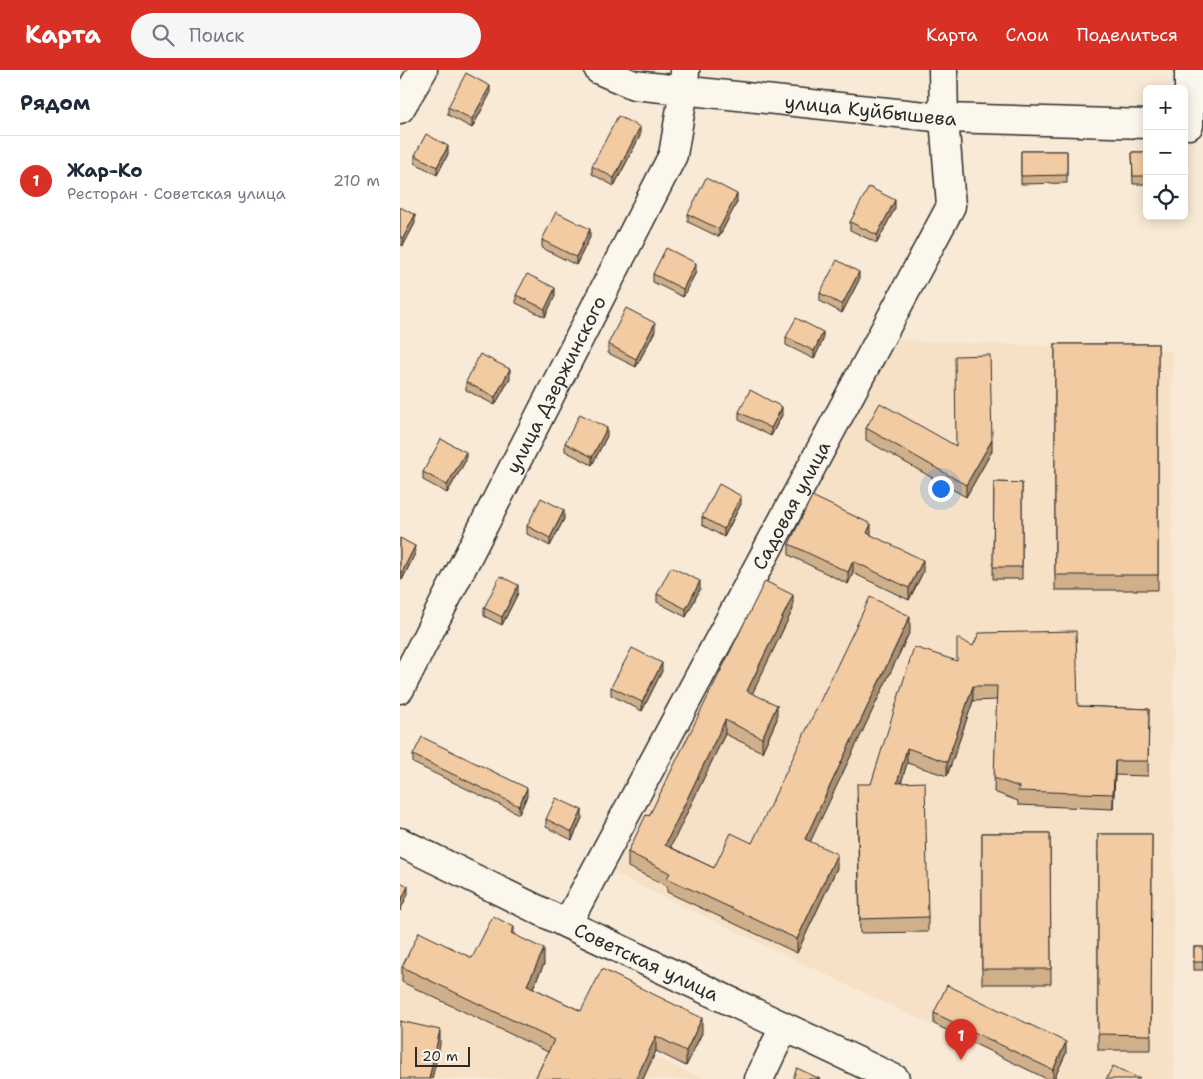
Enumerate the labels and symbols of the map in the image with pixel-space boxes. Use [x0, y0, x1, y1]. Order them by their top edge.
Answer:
street label: улица Куйбышева [783, 89, 957, 131]
street label: улица Дзержинского [500, 291, 611, 477]
street label: Садовая улица [746, 436, 836, 574]
your location [928, 476, 954, 502]
street label: Советская улица [570, 917, 723, 1007]
pin: 1 [945, 1019, 977, 1060]
scale bar [415, 1044, 470, 1067]

